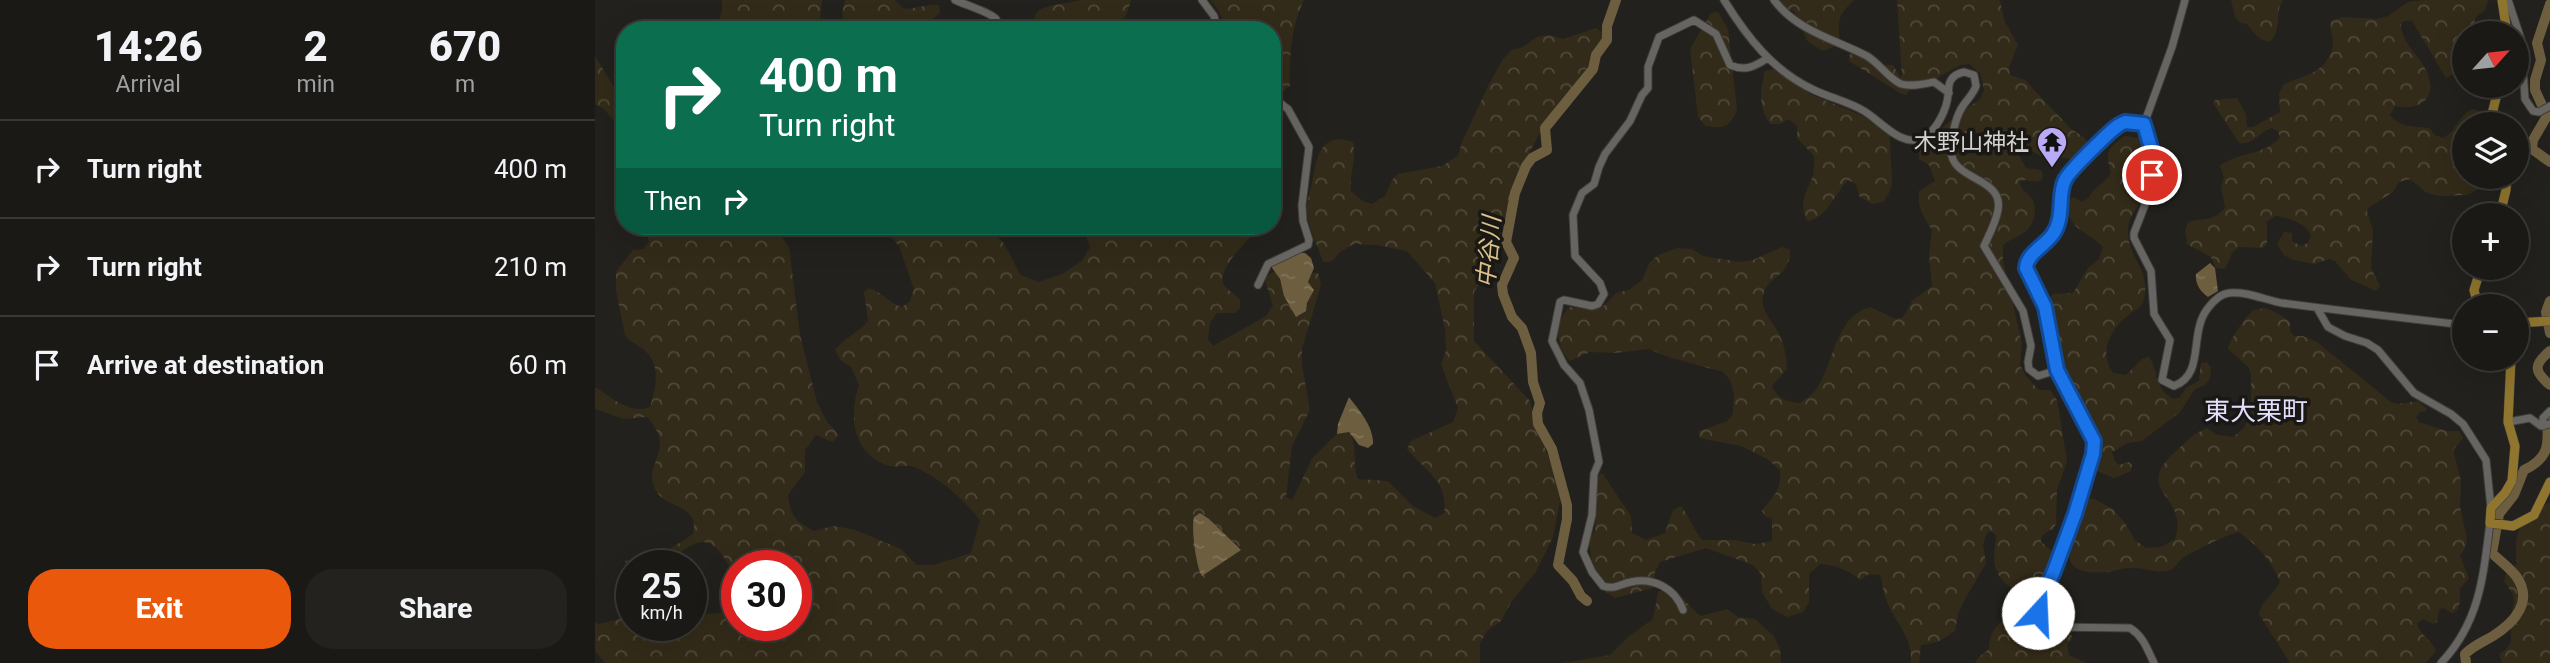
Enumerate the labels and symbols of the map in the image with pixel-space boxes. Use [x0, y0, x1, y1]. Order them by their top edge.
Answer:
north arrow [2452, 21, 2529, 98]
temple icon: 木野山神社 [2035, 125, 2069, 169]
place label: 木野山神社 [1914, 129, 2029, 156]
pin [2122, 145, 2182, 205]
water label: 中谷川 [1472, 212, 1506, 289]
district label: 東大栗町 [2204, 396, 2308, 426]
speed limit sign: 30 [721, 550, 812, 641]
position arrow [2001, 576, 2075, 650]

